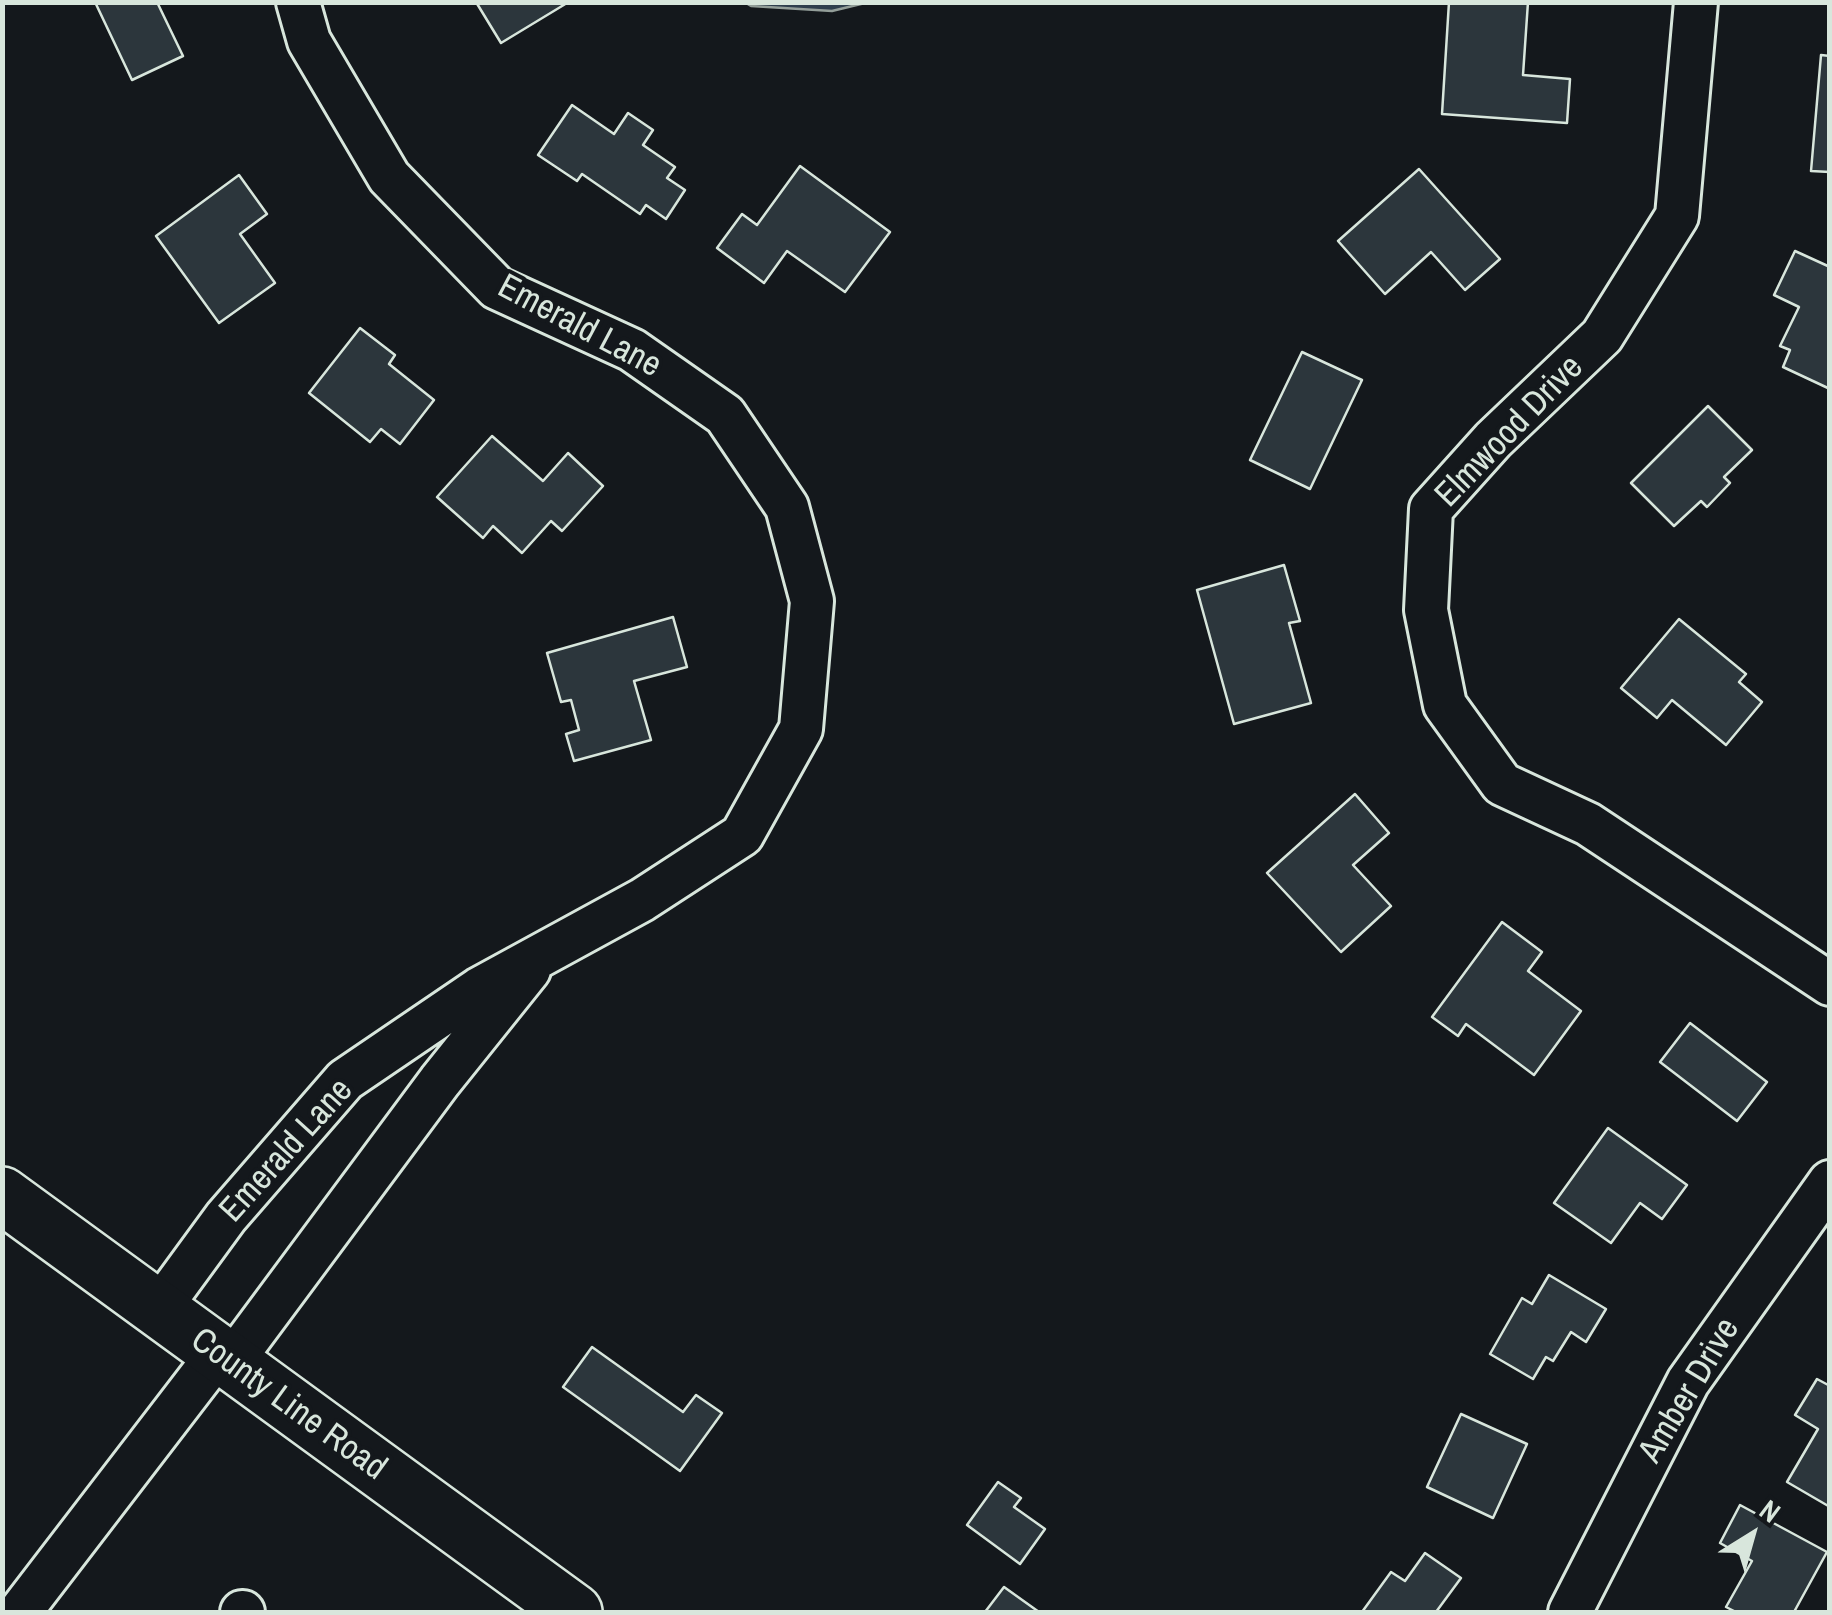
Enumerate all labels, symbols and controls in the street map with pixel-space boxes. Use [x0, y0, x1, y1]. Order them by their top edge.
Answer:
street label: Emerald Lane [490, 267, 668, 387]
street label: Elmwood Drive [1427, 347, 1593, 517]
street label: Emerald Lane [212, 1071, 362, 1231]
street label: Amber Drive [1631, 1311, 1749, 1471]
street label: County Line Road [182, 1320, 394, 1490]
north arrow [1702, 1485, 1802, 1585]
text: N [1752, 1491, 1788, 1531]

